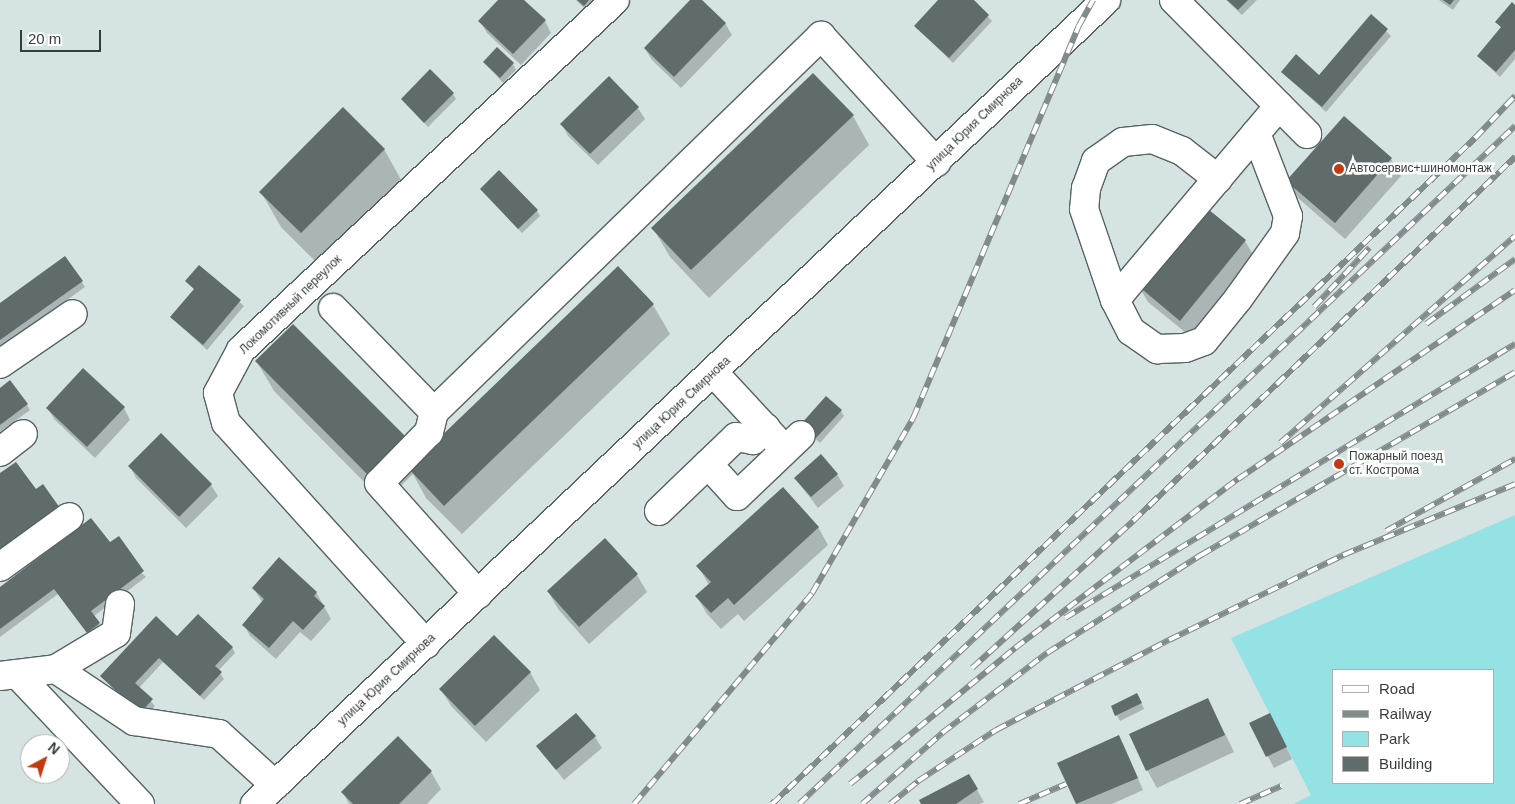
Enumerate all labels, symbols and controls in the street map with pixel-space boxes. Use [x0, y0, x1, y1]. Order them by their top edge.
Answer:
scale bar [22, 20, 104, 52]
text: 20 m [28, 30, 61, 47]
street label: улица Юрия Смирнова [924, 74, 1026, 174]
place label: Автосервис+шиномонтаж [1349, 162, 1492, 176]
marker: Автосервис+шиномонтаж [1333, 163, 1345, 175]
street label: Локомотивный переулок [237, 252, 345, 358]
street label: улица Юрия Смирнова [630, 354, 734, 452]
place label: Пожарный поезд ст. Кострома [1349, 450, 1443, 478]
marker: Пожарный поезд ст. Кострома [1333, 458, 1345, 470]
street label: улица Юрия Смирнова [335, 631, 439, 729]
legend [1332, 669, 1495, 784]
text: Road [1379, 680, 1415, 697]
text: Railway [1379, 705, 1432, 722]
text: Park [1379, 730, 1410, 747]
north arrow [20, 734, 70, 784]
text: N [45, 739, 63, 758]
text: Building [1379, 755, 1432, 772]

